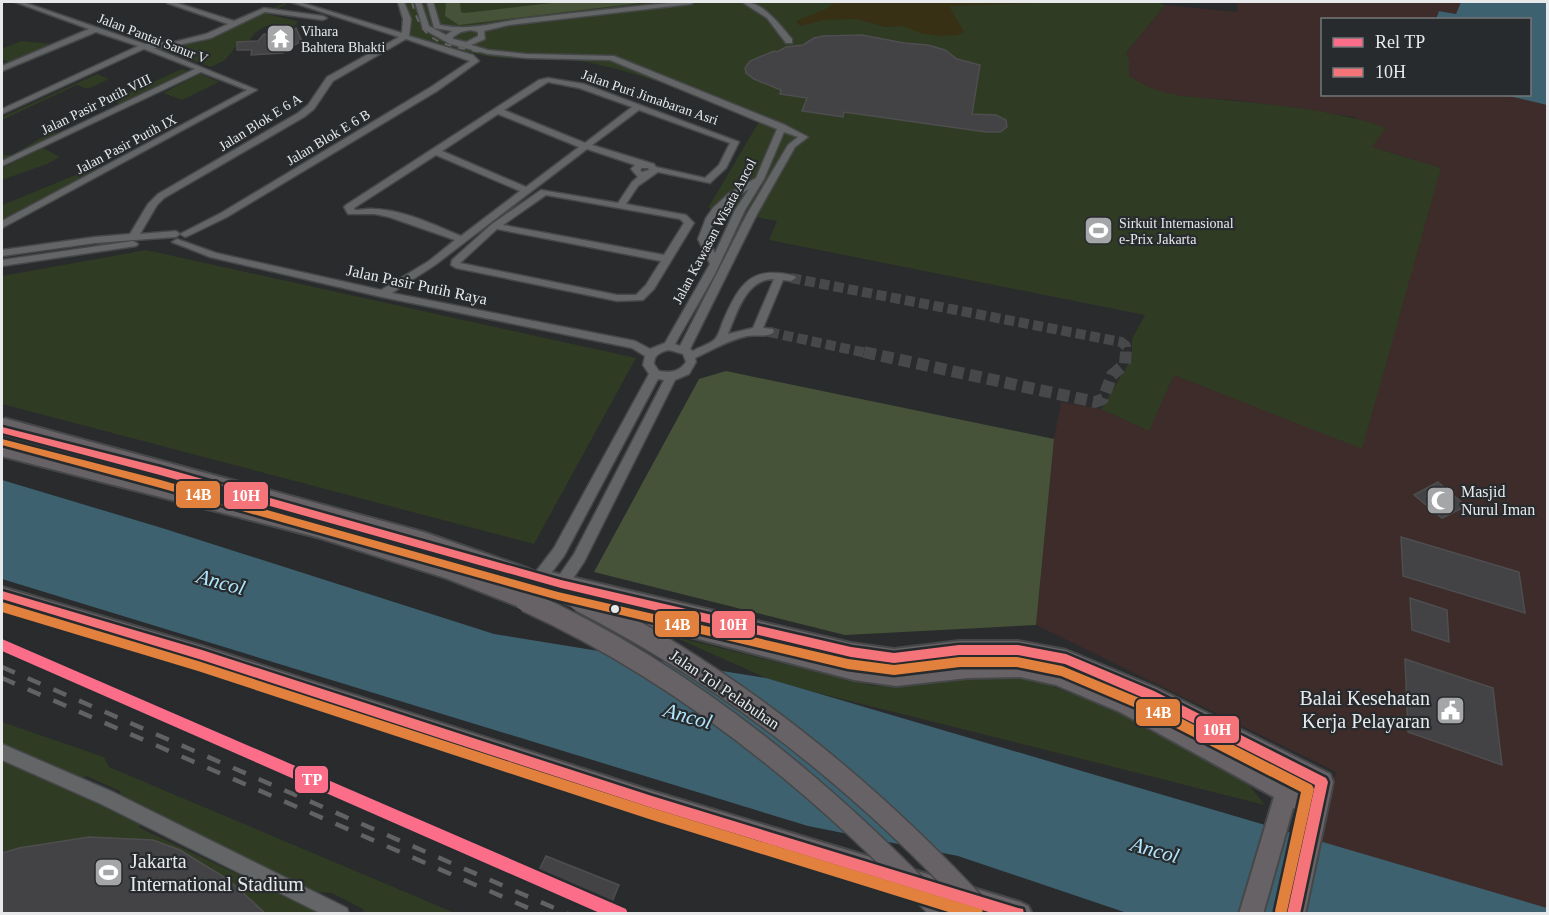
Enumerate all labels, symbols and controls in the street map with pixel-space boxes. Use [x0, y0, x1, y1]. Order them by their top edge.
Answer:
street label: Jalan Pantai Sanur V [96, 11, 210, 66]
legend [1321, 18, 1531, 96]
temple icon: Vihara Bahtera Bhakti [264, 23, 296, 55]
place label: Vihara Bahtera Bhakti [301, 24, 385, 55]
text: Rel TP [1375, 32, 1425, 52]
text: 10H [1375, 62, 1406, 82]
street label: Jalan Puri Jimabaran Asri [580, 67, 720, 128]
street label: Jalan Pasir Putih VIII [39, 71, 154, 138]
street label: Jalan Blok E 6 A [216, 90, 305, 154]
street label: Jalan Blok E 6 B [284, 107, 373, 168]
street label: Jalan Pasir Putih IX [73, 112, 179, 177]
street label: Jalan Kawasan Wisata Ancol [670, 156, 759, 306]
sports icon: Sirkuit Internasional e-Prix Jakarta [1082, 215, 1114, 247]
place label: Sirkuit Internasional e-Prix Jakarta [1119, 216, 1234, 247]
street label: Jalan Pasir Putih Raya [345, 261, 489, 309]
line badge: 14B [175, 480, 221, 509]
line badge: 10H [223, 481, 269, 510]
place label: Masjid Nurul Iman [1461, 483, 1535, 518]
mosque icon: Masjid Nurul Iman [1424, 484, 1456, 516]
text: 14B [185, 486, 212, 503]
text: 10H [232, 487, 261, 504]
water label: Ancol [192, 563, 248, 600]
unlabelled marker [609, 603, 621, 615]
line badge: 14B [654, 610, 700, 638]
line badge: 10H [711, 610, 756, 639]
text: 14B [664, 616, 691, 633]
text: 10H [719, 616, 748, 633]
street label: Jalan Tol Pelabuhan [667, 646, 783, 732]
place label: Balai Kesehatan Kerja Pelayaran [1300, 687, 1430, 733]
public building icon: Balai Kesehatan Kerja Pelayaran [1435, 694, 1467, 726]
water label: Ancol [659, 697, 715, 734]
line badge: 14B [1135, 698, 1181, 727]
text: 14B [1145, 704, 1172, 721]
line badge: 10H [1195, 715, 1240, 744]
text: 10H [1203, 721, 1232, 738]
line badge: TP [294, 765, 329, 794]
text: TP [302, 771, 322, 788]
water label: Ancol [1126, 831, 1182, 868]
place label: Jakarta International Stadium [130, 850, 304, 895]
sports icon: Jakarta International Stadium [93, 856, 125, 888]

